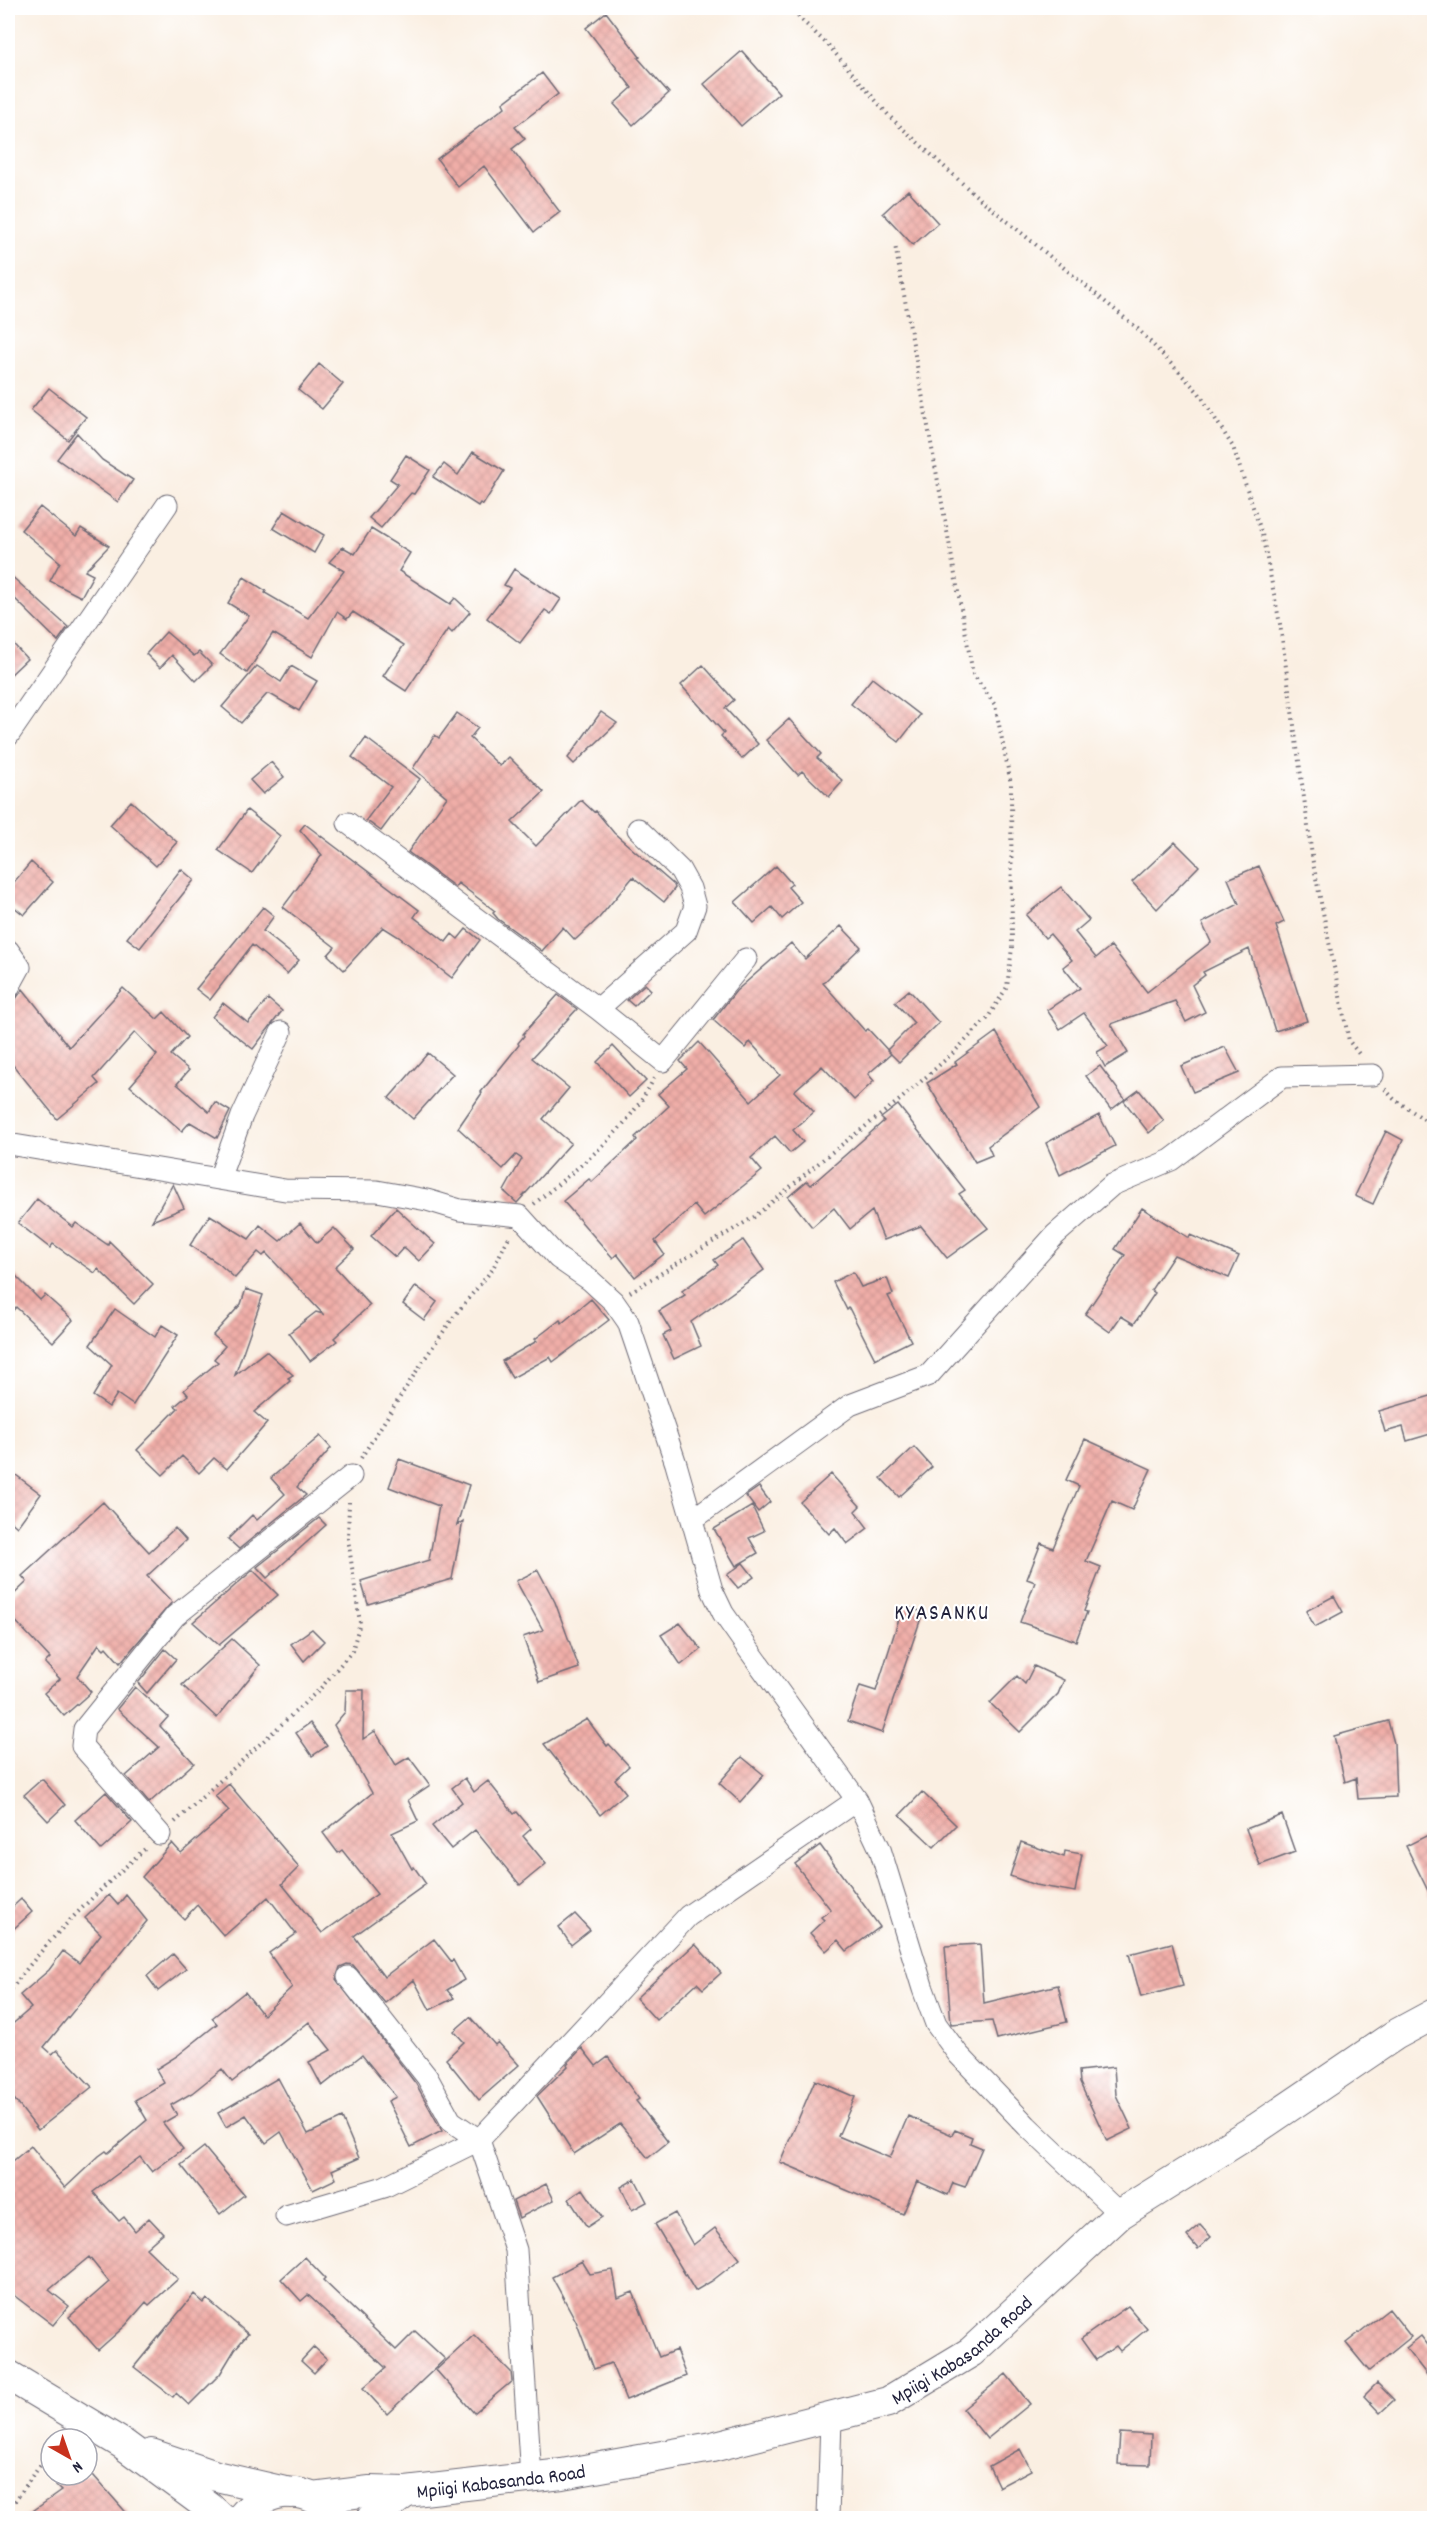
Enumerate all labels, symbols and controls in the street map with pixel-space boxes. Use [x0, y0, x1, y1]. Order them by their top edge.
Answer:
district label: KYASANKU [894, 1599, 990, 1630]
street label: Mpiigi Kabasanda Road [887, 2291, 1040, 2414]
north arrow [39, 2427, 99, 2487]
text: N [67, 2455, 87, 2478]
street label: Mpiigi Kabasanda Road [415, 2459, 588, 2508]

